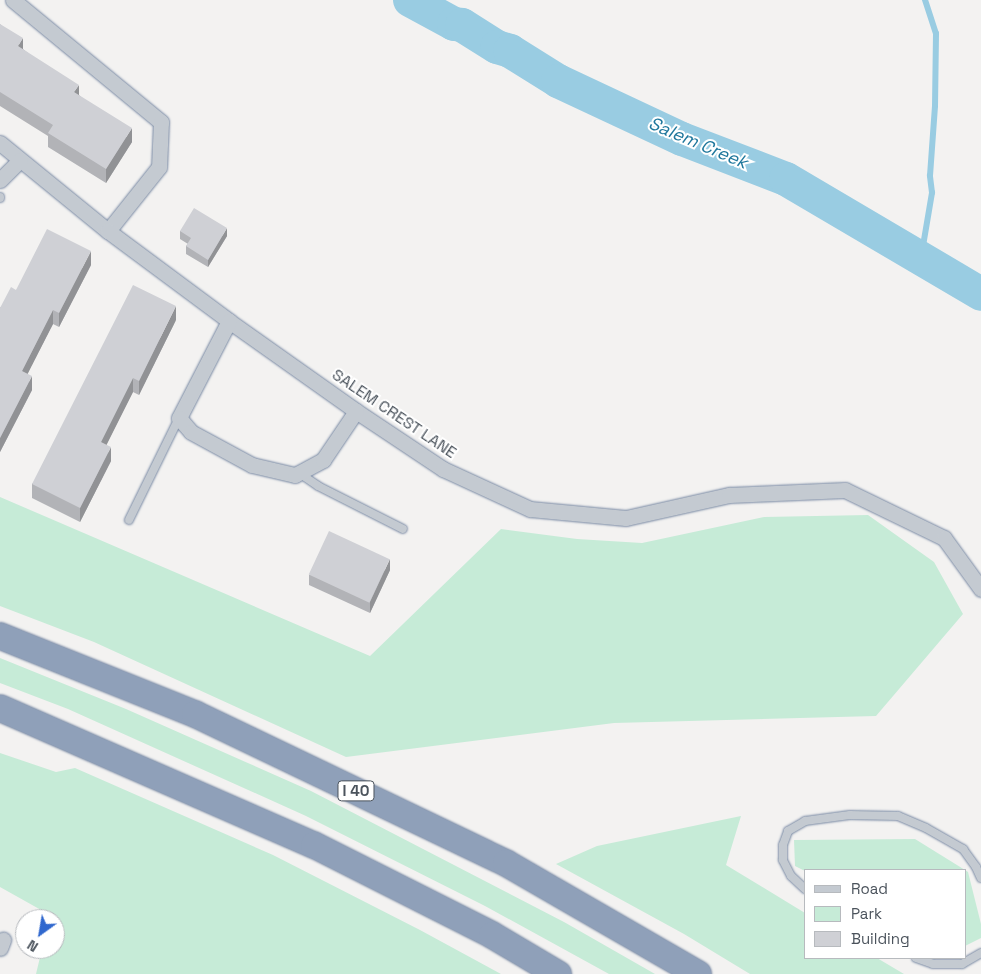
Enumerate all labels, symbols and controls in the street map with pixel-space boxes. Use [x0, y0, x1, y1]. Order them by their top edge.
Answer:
water label: Salem Creek [645, 112, 751, 174]
street label: SALEM CREST LANE [328, 365, 460, 463]
road number: I 40 [337, 778, 375, 804]
legend [804, 869, 966, 959]
text: Road [851, 879, 888, 898]
text: Park [851, 904, 882, 923]
north arrow [15, 909, 65, 959]
text: Building [851, 929, 910, 948]
text: N [24, 936, 41, 956]

